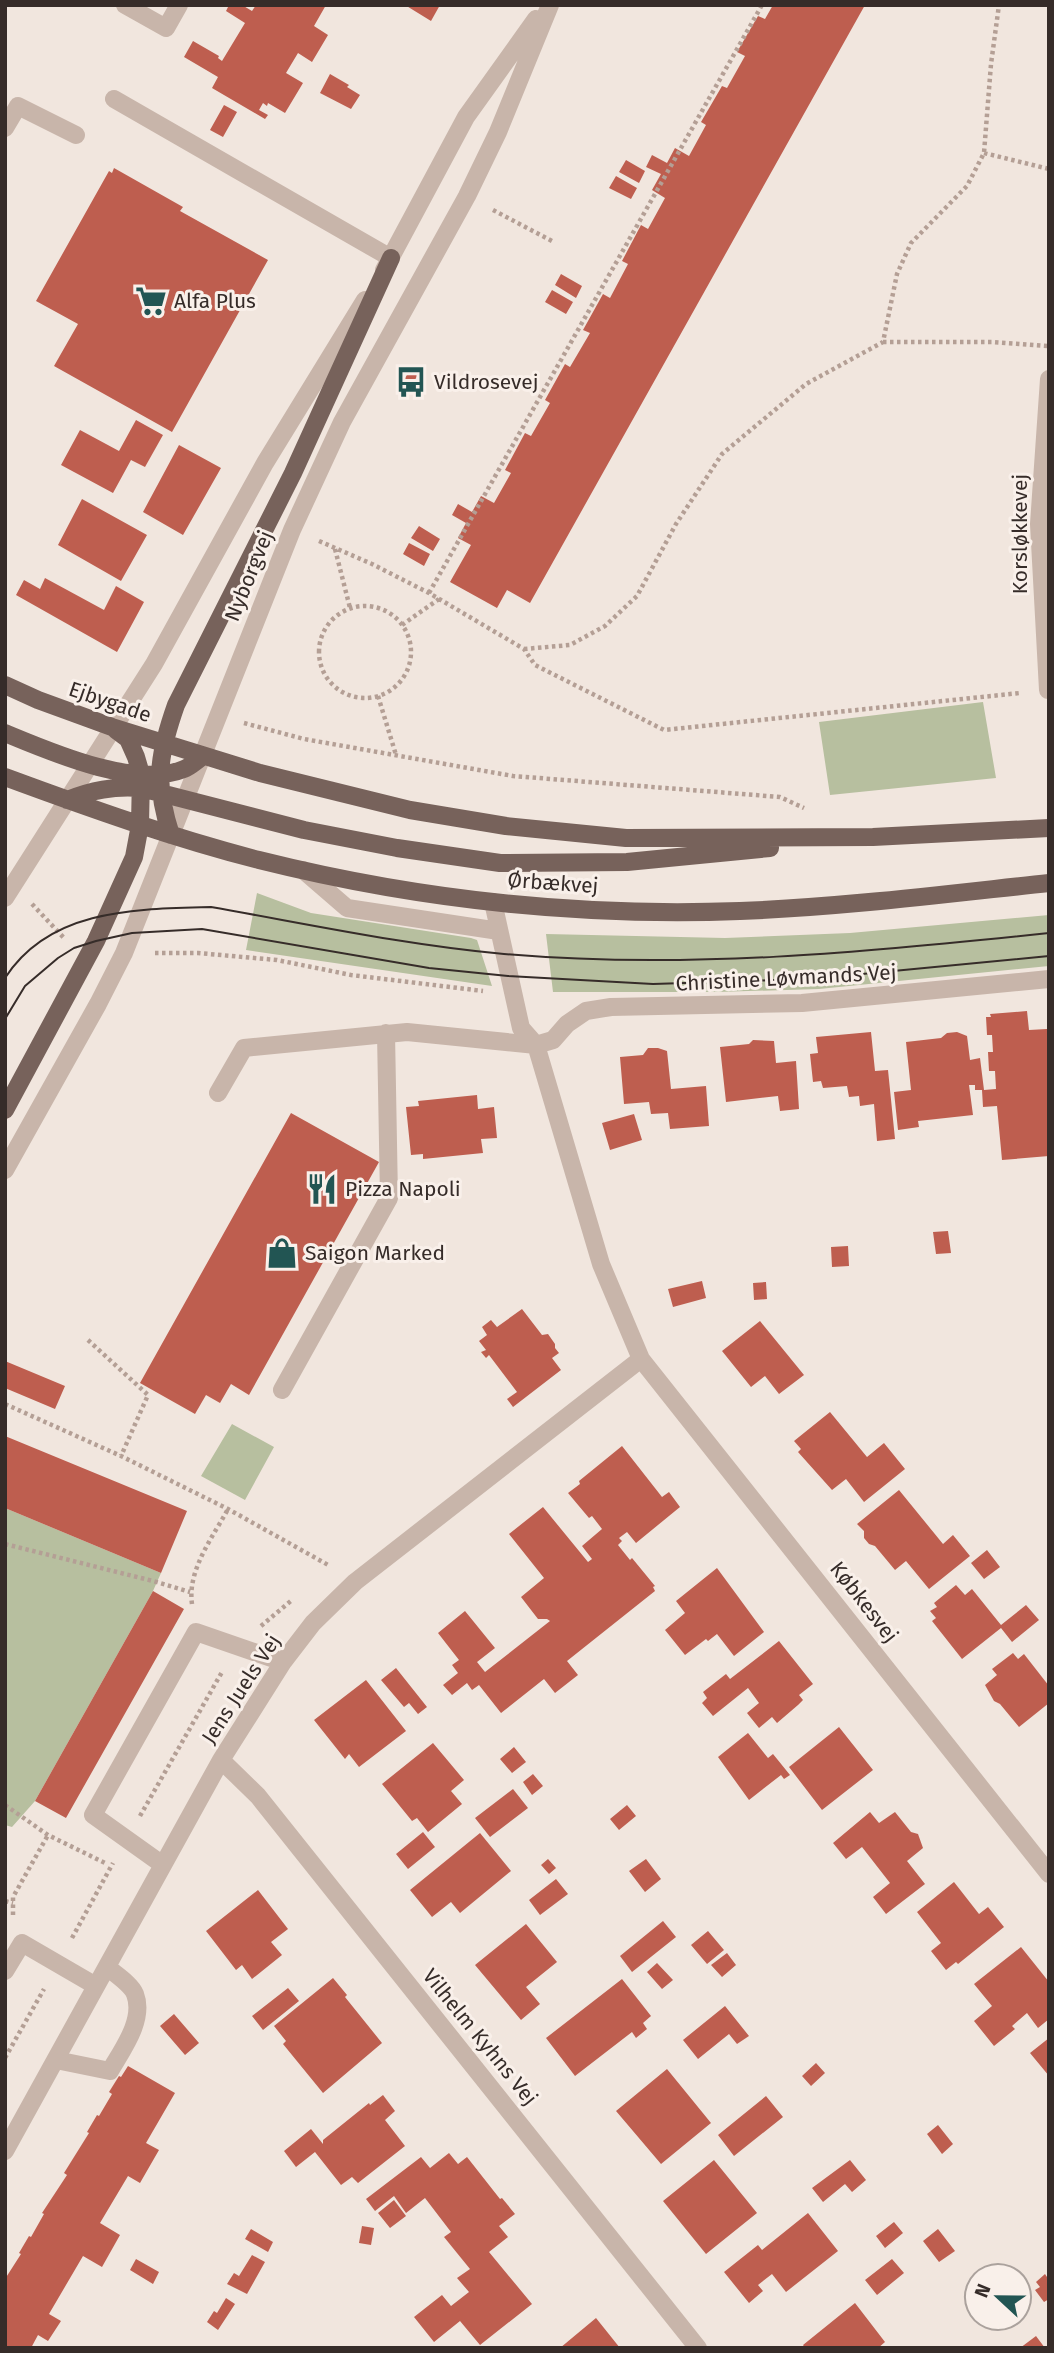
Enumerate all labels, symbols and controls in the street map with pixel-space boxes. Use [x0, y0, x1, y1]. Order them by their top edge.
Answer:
supermarket icon: Alfa Plus [134, 284, 168, 318]
place label: Alfa Plus [174, 288, 256, 314]
bus stop icon: Vildrosevej [394, 365, 428, 399]
place label: Vildrosevej [434, 369, 539, 395]
street label: Korsløkkevej [1007, 474, 1033, 594]
street label: Nyborgvej [219, 527, 279, 625]
street label: Ejbygade [65, 676, 155, 728]
street label: Ørbækvej [507, 867, 599, 899]
street label: Christine Løvmands Vej [675, 959, 897, 997]
restaurant icon: Pizza Napoli [305, 1172, 339, 1206]
place label: Pizza Napoli [345, 1176, 461, 1202]
shop icon: Saigon Marked [265, 1236, 299, 1270]
place label: Saigon Marked [305, 1240, 445, 1266]
street label: Købkesvej [824, 1556, 904, 1648]
street label: Jens Juels Vej [196, 1629, 286, 1749]
street label: Vilhelm Kyhns Vej [417, 1963, 543, 2111]
north arrow [963, 2262, 1033, 2332]
text: N [970, 2281, 996, 2301]

